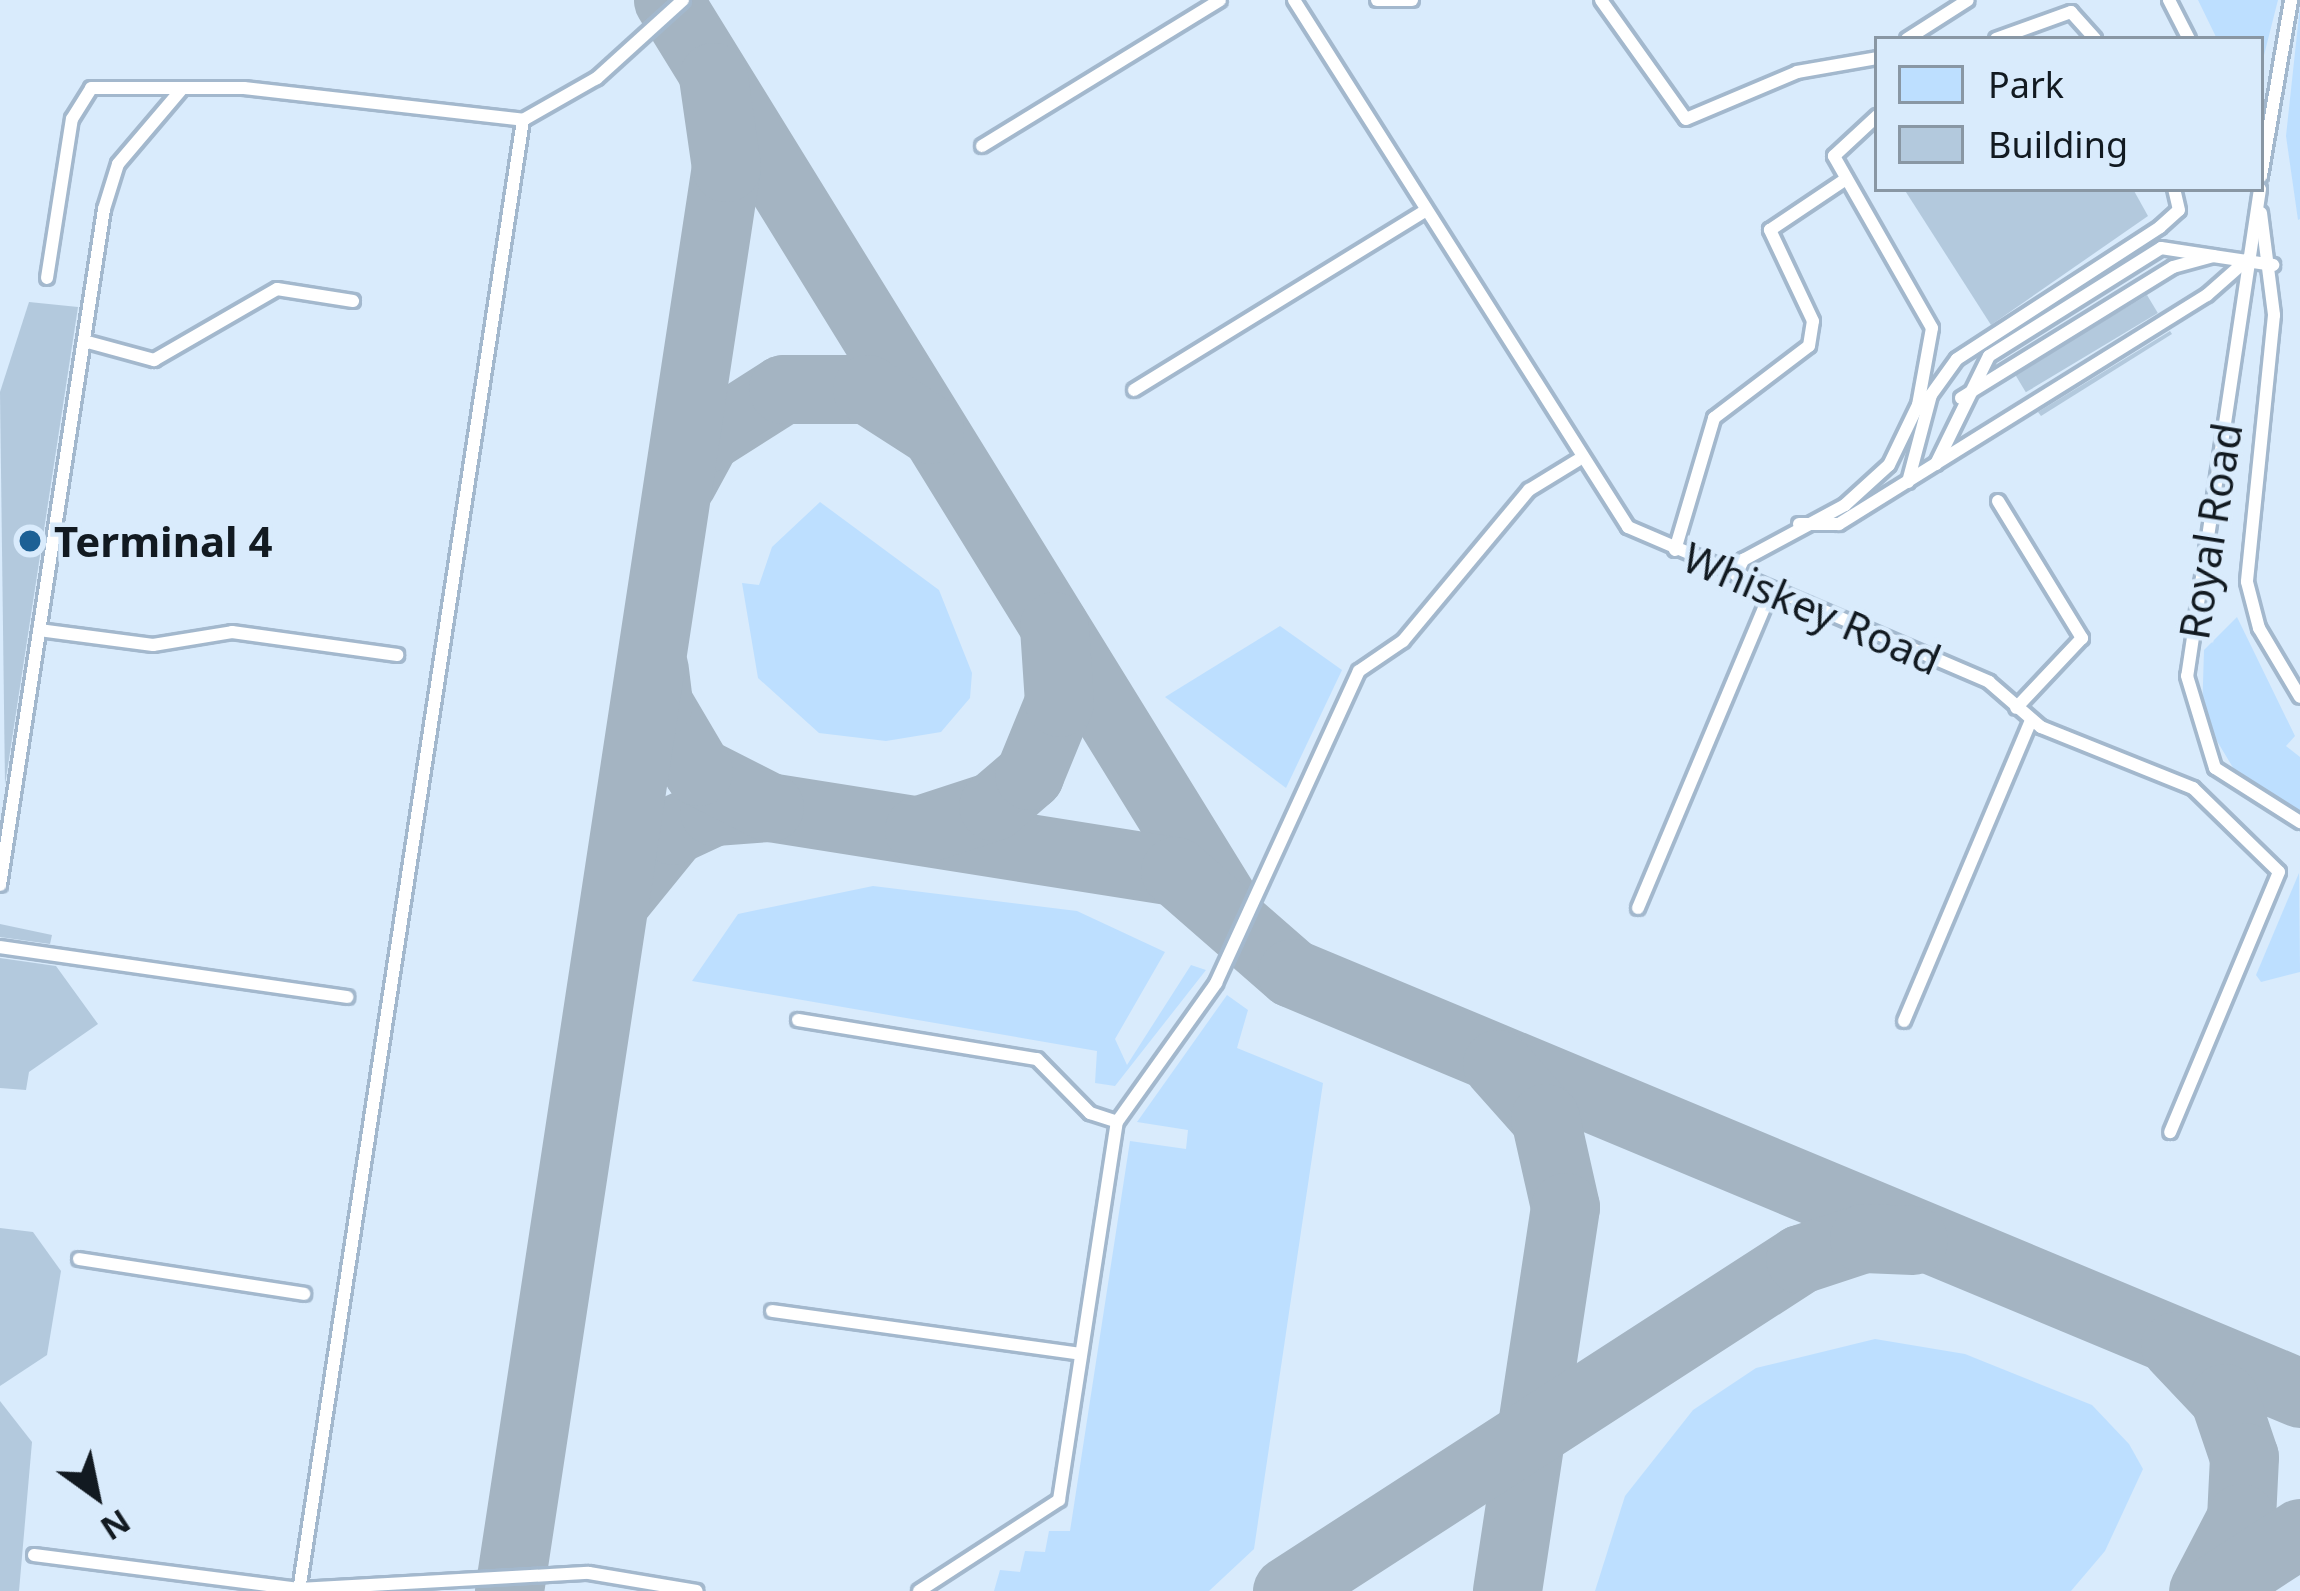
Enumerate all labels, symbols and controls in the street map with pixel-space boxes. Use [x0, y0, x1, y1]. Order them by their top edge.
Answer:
legend [1874, 36, 2264, 192]
text: Park [1988, 60, 2064, 109]
text: Building [1988, 120, 2128, 169]
street label: Royal Road [2168, 419, 2252, 643]
place label: Terminal 4 [54, 516, 273, 566]
marker: Terminal 4 [17, 528, 43, 554]
street label: Whiskey Road [1676, 531, 1948, 685]
north arrow [36, 1435, 156, 1555]
text: N [92, 1499, 139, 1552]

